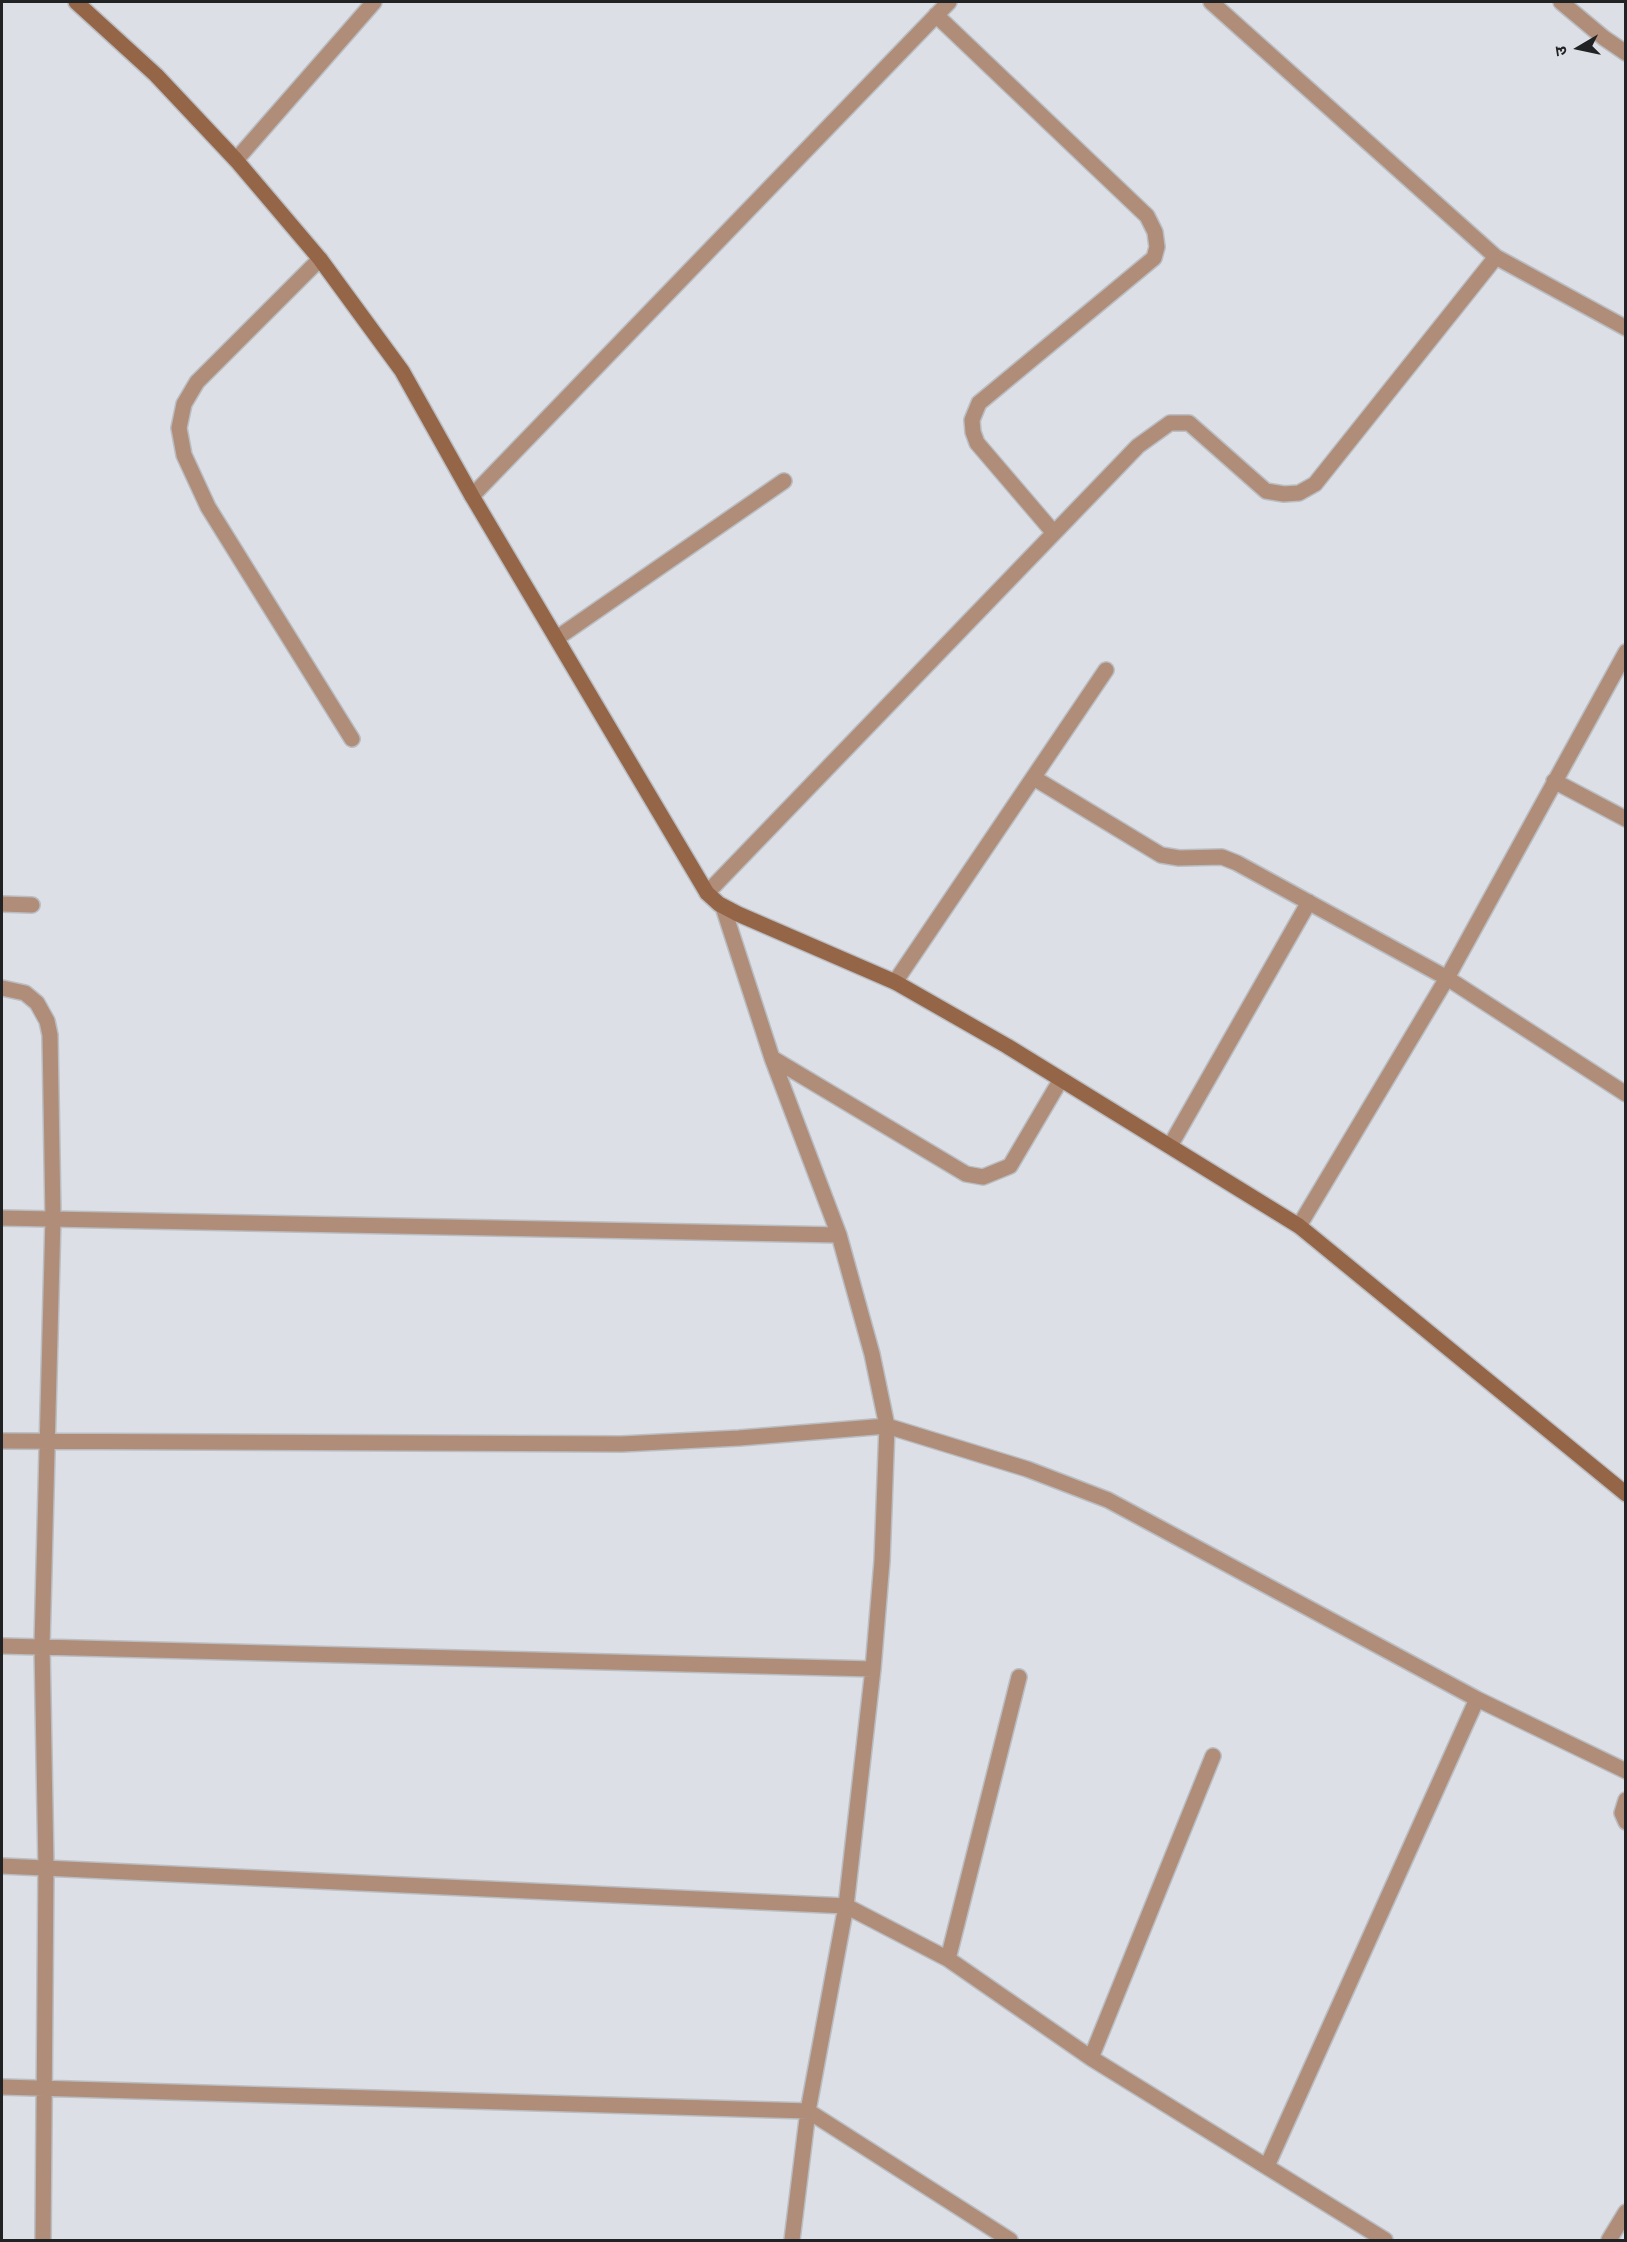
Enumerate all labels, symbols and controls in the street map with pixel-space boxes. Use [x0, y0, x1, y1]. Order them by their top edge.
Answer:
north arrow [1549, 18, 1609, 78]
text: उ [1551, 45, 1571, 57]

